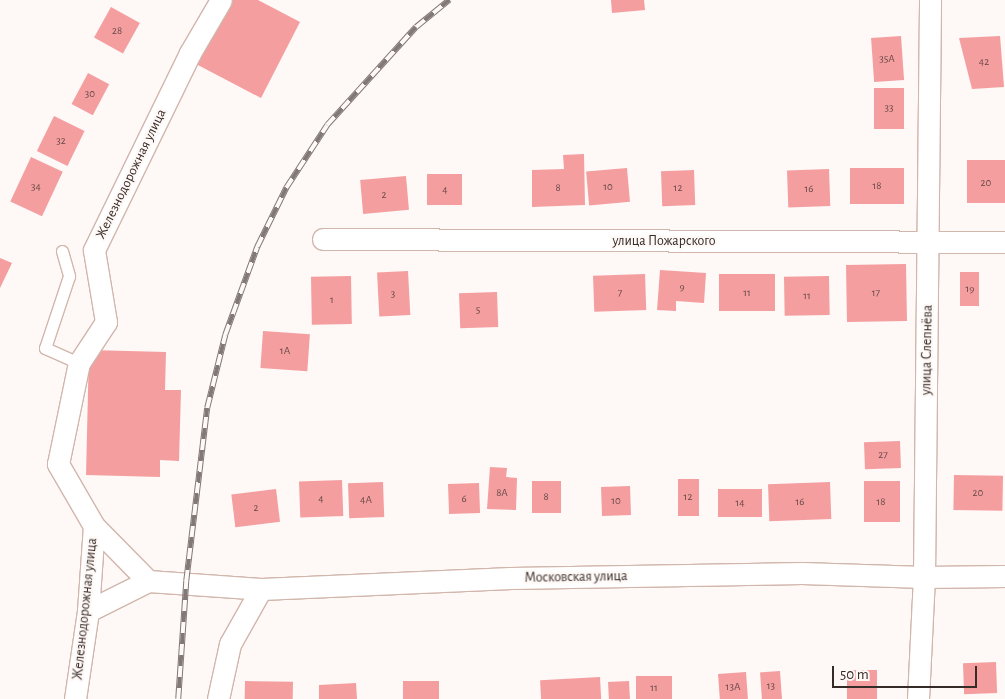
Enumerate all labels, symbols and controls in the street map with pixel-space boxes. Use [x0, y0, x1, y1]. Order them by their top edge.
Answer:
house number: 28 [112, 24, 122, 38]
house number: 35А [879, 52, 895, 66]
house number: 42 [979, 55, 989, 69]
house number: 30 [85, 87, 95, 101]
house number: 33 [884, 101, 894, 115]
street label: Железнодорожная улица [92, 106, 170, 242]
house number: 32 [56, 134, 66, 148]
house number: 20 [981, 176, 991, 190]
house number: 18 [873, 179, 881, 193]
house number: 34 [31, 180, 41, 194]
house number: 10 [603, 180, 613, 194]
house number: 8 [555, 181, 561, 195]
house number: 12 [674, 181, 682, 195]
house number: 16 [805, 182, 813, 196]
house number: 4 [442, 183, 448, 197]
house number: 2 [381, 188, 387, 202]
street label: улица Пожарского [612, 233, 716, 249]
house number: 9 [679, 280, 685, 294]
house number: 19 [966, 282, 974, 296]
house number: 7 [618, 286, 622, 300]
house number: 11 [743, 286, 751, 300]
house number: 17 [872, 286, 880, 300]
house number: 3 [391, 287, 395, 301]
house number: 11 [803, 289, 811, 303]
house number: 1 [330, 293, 334, 307]
house number: 5 [476, 303, 480, 317]
street label: улица Слепнёва [918, 305, 936, 395]
house number: 1А [280, 344, 290, 358]
house number: 27 [878, 448, 888, 462]
house number: 8А [496, 486, 508, 500]
house number: 20 [973, 486, 983, 500]
house number: 8 [543, 490, 549, 504]
house number: 12 [684, 490, 692, 504]
house number: 4 [318, 492, 324, 506]
house number: 6 [461, 492, 467, 506]
house number: 4А [360, 493, 372, 507]
house number: 10 [611, 494, 621, 508]
house number: 16 [796, 495, 804, 509]
house number: 18 [877, 495, 885, 509]
house number: 14 [735, 496, 745, 510]
house number: 2 [253, 501, 259, 515]
street label: Железнодорожная улица [69, 537, 101, 681]
street label: Московская улица [524, 568, 628, 586]
scale bar [835, 656, 980, 688]
text: 50 m [840, 667, 869, 682]
house number: 13 [767, 679, 775, 693]
house number: 13А [726, 680, 740, 694]
house number: 11 [650, 681, 658, 695]

